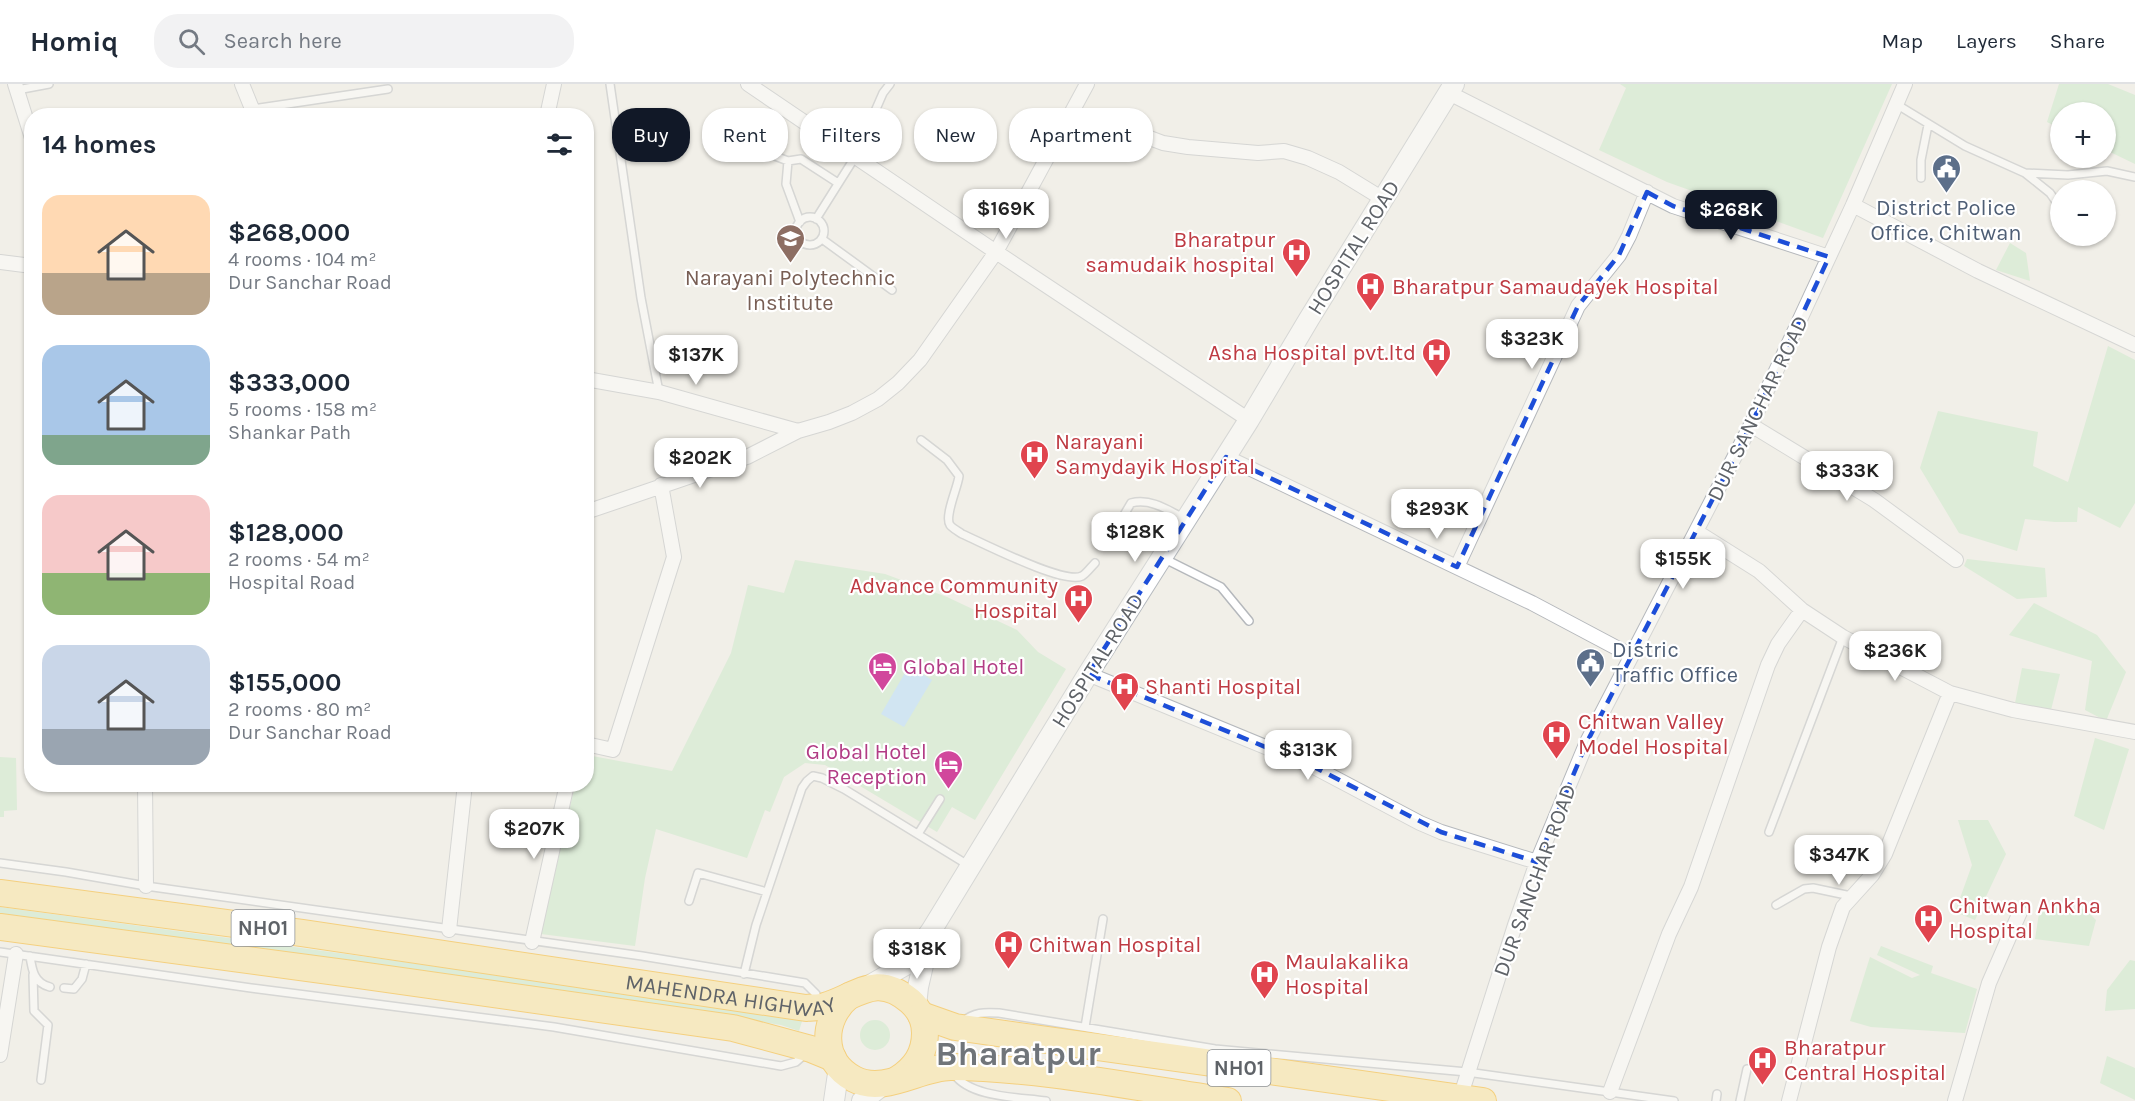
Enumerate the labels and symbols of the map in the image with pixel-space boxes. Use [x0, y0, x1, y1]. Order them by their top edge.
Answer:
public building icon: District Police Office, Chitwan [1930, 152, 1962, 194]
street label: HOSPITAL ROAD [1302, 175, 1406, 320]
pin: $169K [964, 189, 1048, 240]
pin: $268K [1689, 190, 1773, 241]
place label: District Police Office, Chitwan [1870, 195, 2022, 246]
school or university icon: Narayani Polytechnic Institute [774, 222, 806, 264]
place label: Bharatpur samudaik hospital [1085, 227, 1275, 278]
hospital icon: Bharatpur samudaik hospital [1280, 236, 1312, 278]
place label: Narayani Polytechnic Institute [685, 265, 895, 316]
hospital icon: Bharatpur Samaudayek Hospital [1355, 270, 1387, 312]
place label: Bharatpur Samaudayek Hospital [1392, 274, 1719, 300]
street label: DUR SANCHAR ROAD [1702, 312, 1814, 505]
pin: $323K [1490, 319, 1574, 370]
pin: $137K [654, 335, 738, 386]
hospital icon: Asha Hospital pvt.ltd [1421, 336, 1453, 378]
place label: Asha Hospital pvt.ltd [1208, 340, 1416, 366]
place label: Narayani Samydayik Hospital [1055, 429, 1255, 480]
pin: $202K [658, 438, 742, 489]
hospital icon: Narayani Samydayik Hospital [1018, 438, 1050, 480]
pin: $333K [1805, 451, 1889, 502]
pin: $293K [1395, 489, 1479, 540]
pin: $128K [1093, 512, 1177, 563]
pin: $155K [1641, 539, 1725, 590]
place label: Advance Community Hospital [850, 573, 1058, 624]
hospital icon: Advance Community Hospital [1063, 582, 1095, 624]
street label: HOSPITAL ROAD [1046, 588, 1150, 733]
pin: $236K [1853, 631, 1937, 682]
place label: Distric Traffic Office [1612, 637, 1738, 688]
public building icon: Distric Traffic Office [1575, 646, 1607, 688]
hotel icon: Global Hotel [866, 650, 898, 692]
place label: Global Hotel [903, 654, 1024, 680]
hospital icon: Shanti Hospital [1108, 670, 1140, 712]
place label: Shanti Hospital [1145, 674, 1301, 700]
place label: Chitwan Valley Model Hospital [1578, 709, 1729, 760]
hospital icon: Chitwan Valley Model Hospital [1541, 718, 1573, 760]
pin: $313K [1266, 730, 1350, 781]
place label: Global Hotel Reception [806, 739, 927, 790]
hotel icon: Global Hotel Reception [932, 748, 964, 790]
street label: DUR SANCHAR ROAD [1488, 781, 1582, 980]
pin: $207K [492, 809, 576, 860]
pin: $347K [1797, 835, 1881, 886]
place label: Chitwan Ankha Hospital [1949, 893, 2101, 944]
hospital icon: Chitwan Ankha Hospital [1912, 902, 1944, 944]
road number: NH01 [232, 910, 294, 946]
hospital icon: Chitwan Hospital [992, 928, 1024, 970]
pin: $318K [875, 929, 959, 980]
place label: Chitwan Hospital [1029, 932, 1201, 958]
place label: Maulakalika Hospital [1285, 949, 1409, 1000]
hospital icon: Maulakalika Hospital [1248, 958, 1280, 1000]
street label: MAHENDRA HIGHWAY [624, 969, 840, 1023]
district label: Bharatpur [935, 1034, 1101, 1074]
place label: Bharatpur Central Hospital [1784, 1035, 1946, 1086]
hospital icon: Bharatpur Central Hospital [1747, 1044, 1779, 1086]
road number: NH01 [1208, 1050, 1270, 1086]

